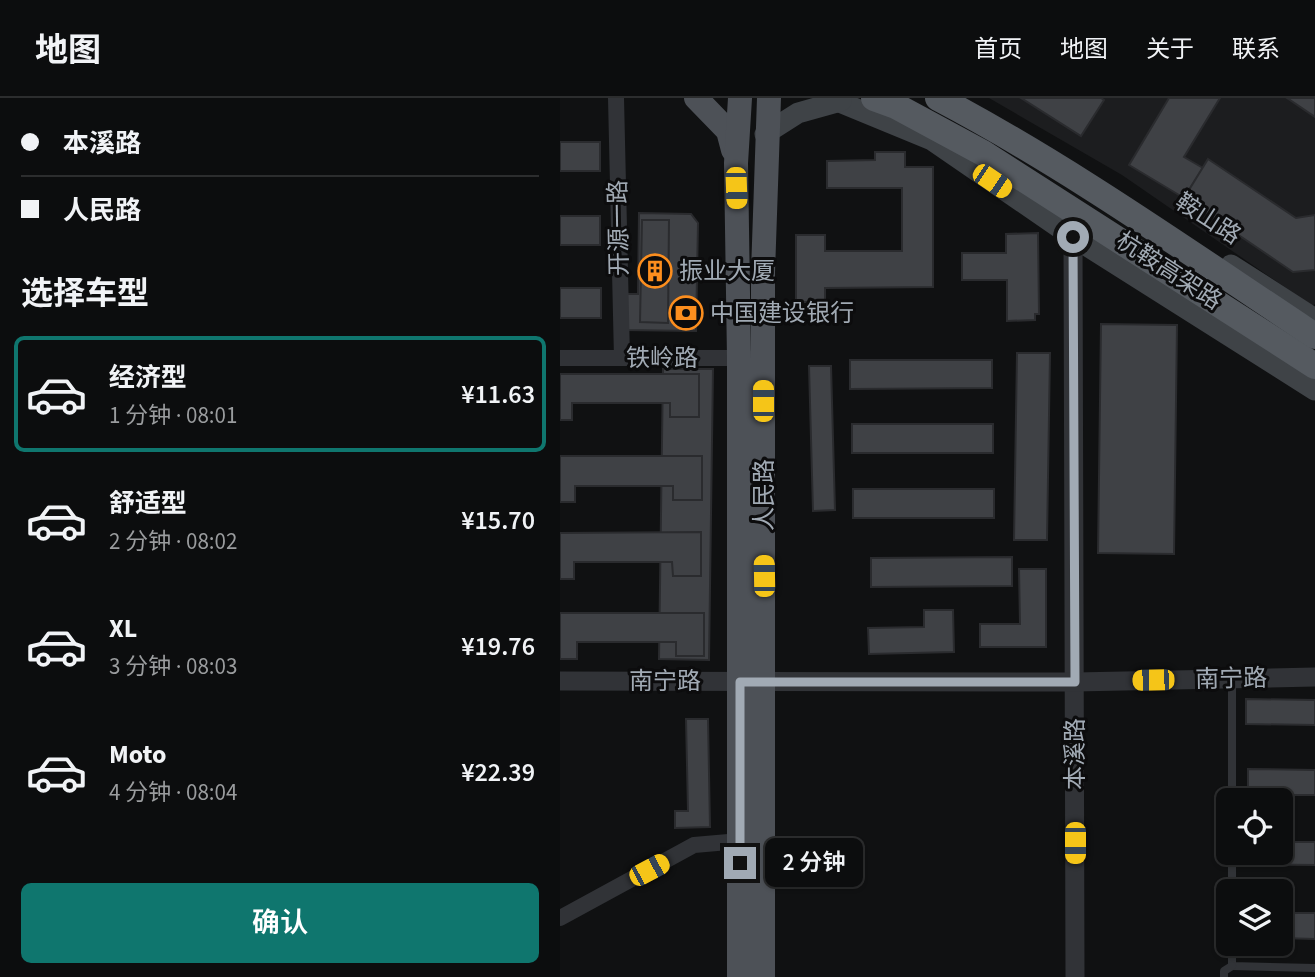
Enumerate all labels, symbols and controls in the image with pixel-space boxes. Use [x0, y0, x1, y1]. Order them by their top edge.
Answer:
text: 地图 [35, 27, 101, 74]
text: 首页 [974, 32, 1022, 67]
text: 地图 [1060, 32, 1108, 67]
text: 关于 [1146, 32, 1194, 67]
text: 联系 [1232, 32, 1280, 67]
text: 本溪路 [63, 125, 141, 162]
car [969, 161, 1016, 201]
car [725, 167, 748, 209]
street label: 开源一路 [601, 180, 637, 276]
street label: 鞍山路 [1168, 185, 1248, 253]
text: 人民路 [63, 192, 141, 229]
route start [1057, 221, 1089, 253]
street label: 杭鞍高架路 [1109, 224, 1229, 318]
building icon: 振业大厦 [636, 252, 674, 290]
place label: 振业大厦 [679, 254, 775, 289]
text: 选择车型 [21, 271, 149, 317]
bank icon: 中国建设银行 [667, 294, 705, 332]
place label: 中国建设银行 [710, 296, 854, 331]
street label: 铁岭路 [626, 341, 698, 376]
text: 经济型 [109, 359, 187, 396]
icon: car [25, 363, 88, 426]
text: ¥11.63 [461, 376, 535, 413]
car [753, 380, 774, 422]
text: 1 分钟 · 08:01 [109, 399, 237, 432]
street label: 人民路 [747, 459, 782, 531]
text: 舒适型 [109, 485, 187, 522]
icon: car [25, 489, 88, 552]
text: ¥15.70 [461, 502, 535, 539]
text: 2 分钟 · 08:02 [109, 525, 237, 558]
car [754, 555, 775, 597]
text: XL [109, 610, 137, 647]
icon: car [25, 615, 88, 678]
text: ¥19.76 [461, 628, 535, 665]
text: 3 分钟 · 08:03 [109, 650, 237, 683]
street label: 南宁路 [1195, 661, 1267, 697]
street label: 南宁路 [629, 664, 701, 699]
car [1132, 669, 1175, 691]
street label: 本溪路 [1058, 718, 1093, 790]
text: Moto [109, 736, 166, 773]
icon: car [25, 741, 88, 804]
text: ¥22.39 [461, 754, 535, 791]
text: 4 分钟 · 08:04 [109, 776, 237, 809]
map controls [1216, 788, 1293, 956]
button: locate [1216, 788, 1293, 865]
car [1065, 822, 1086, 864]
callout: 2 分钟 [764, 838, 862, 888]
text: 2 分钟 [783, 846, 845, 879]
route end [724, 847, 756, 879]
car [626, 851, 673, 889]
button: layers [1216, 879, 1293, 956]
button: 确认 [21, 883, 539, 963]

